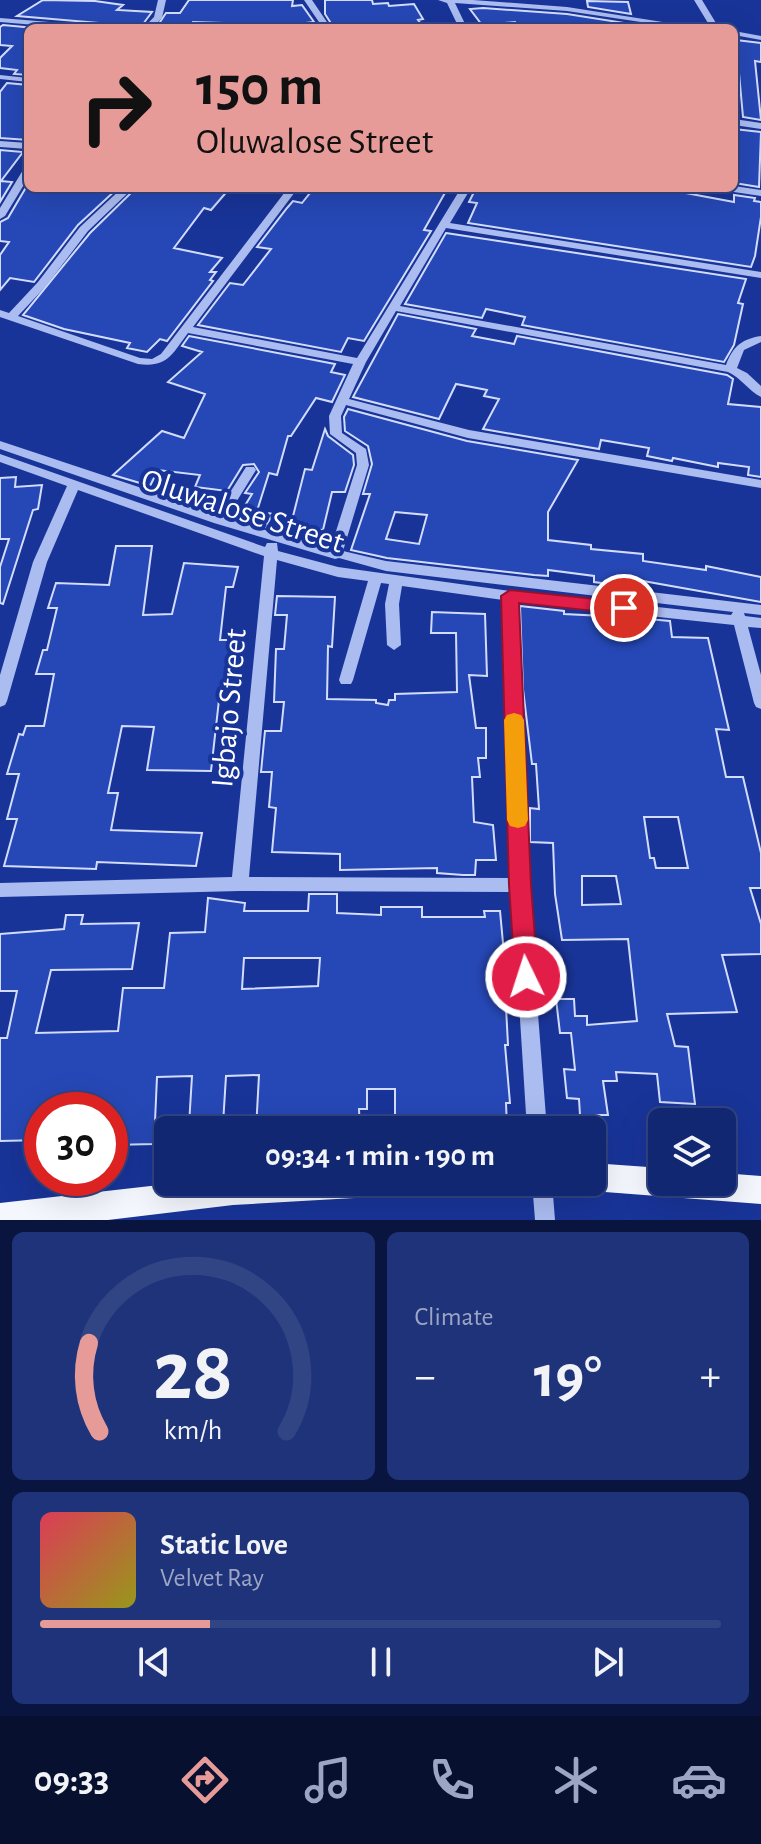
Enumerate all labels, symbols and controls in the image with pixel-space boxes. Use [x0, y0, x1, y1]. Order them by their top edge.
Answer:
icon: right [64, 56, 168, 160]
text: 150 m [196, 59, 323, 115]
text: Oluwalose Street [196, 124, 433, 160]
street label: Oluwalose Street [138, 463, 348, 559]
pin [590, 574, 658, 642]
icon: arrive [602, 586, 646, 630]
street label: Igbajo Street [206, 627, 252, 789]
position arrow [484, 935, 568, 1019]
speed limit sign: 30 [24, 1092, 128, 1196]
map controls [648, 1108, 736, 1196]
button: layers [648, 1108, 736, 1196]
text: 09:34 · 1 min · 190 m [265, 1141, 495, 1171]
text: Climate [415, 1304, 493, 1330]
text: 28 [153, 1331, 233, 1415]
text: 19° [534, 1348, 602, 1408]
text: − [415, 1355, 436, 1399]
text: + [700, 1355, 721, 1399]
text: km/h [164, 1416, 223, 1445]
text: Static Love [160, 1530, 288, 1560]
text: Velvet Ray [160, 1565, 264, 1591]
icon: previous [132, 1640, 176, 1684]
icon: pause [359, 1640, 403, 1684]
icon: next [586, 1640, 630, 1684]
icon: directions [177, 1752, 233, 1808]
icon: music [300, 1752, 356, 1808]
icon: phone [424, 1752, 480, 1808]
icon: climate [548, 1752, 604, 1808]
icon: car [671, 1752, 727, 1808]
text: 09:33 [34, 1762, 109, 1798]

